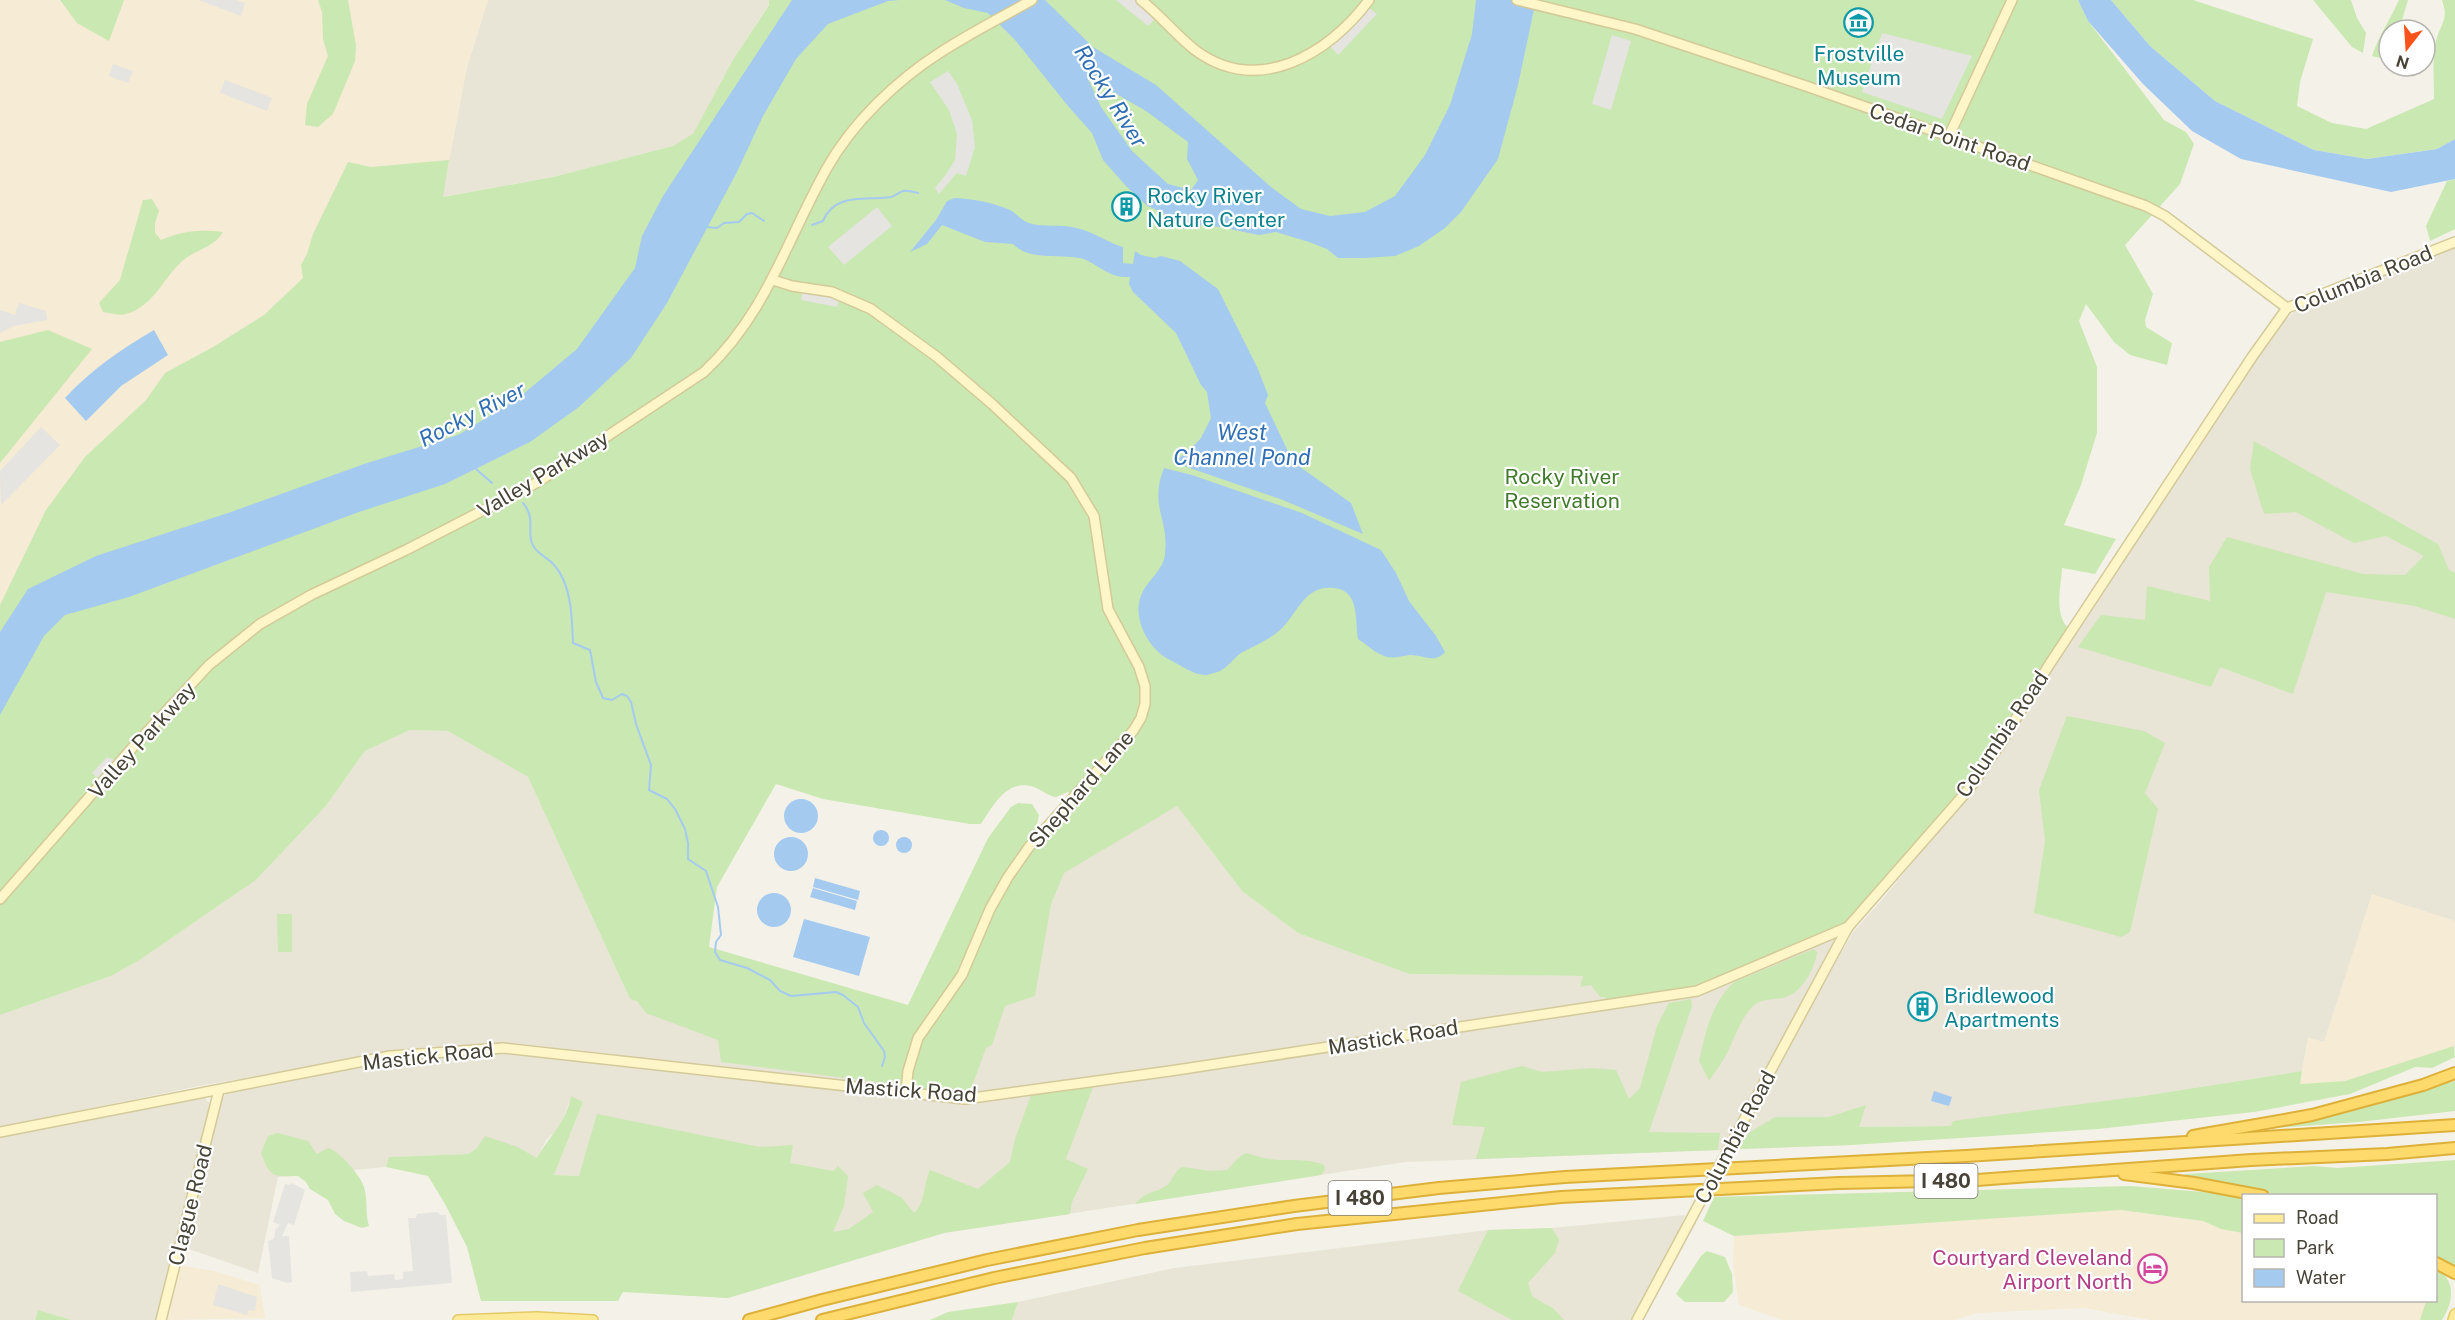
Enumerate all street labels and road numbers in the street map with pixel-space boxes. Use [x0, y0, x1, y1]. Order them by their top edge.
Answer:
street label: Cedar Point Road [1866, 98, 2034, 176]
street label: Columbia Road [2290, 240, 2436, 318]
street label: Valley Parkway [473, 425, 613, 523]
street label: Columbia Road [1951, 666, 2053, 802]
street label: Valley Parkway [83, 676, 201, 804]
street label: Shephard Lane [1023, 725, 1139, 853]
street label: Mastick Road [1326, 1014, 1460, 1060]
street label: Mastick Road [361, 1037, 495, 1075]
street label: Columbia Road [1689, 1066, 1781, 1208]
street label: Mastick Road [844, 1073, 978, 1107]
street label: Clague Road [163, 1142, 217, 1268]
road number: I 480 [1914, 1164, 1978, 1198]
road number: I 480 [1328, 1181, 1392, 1215]

